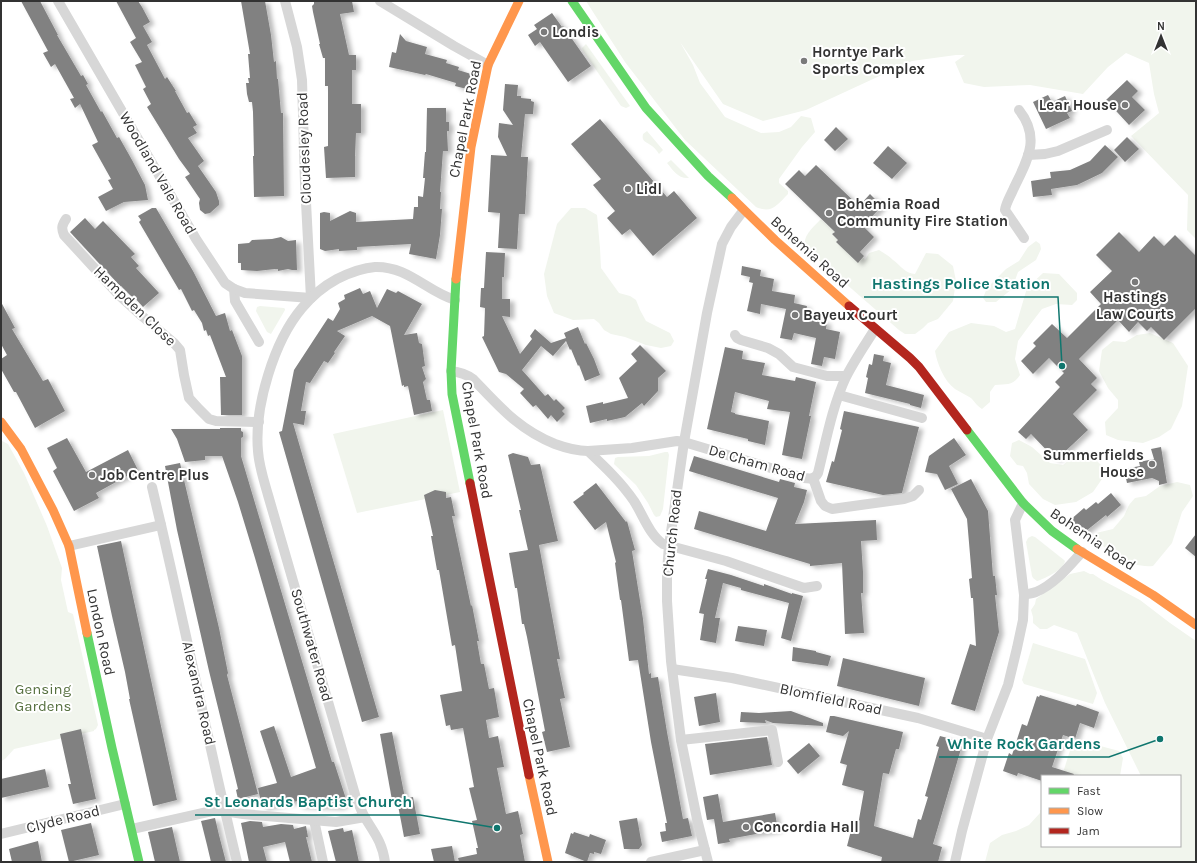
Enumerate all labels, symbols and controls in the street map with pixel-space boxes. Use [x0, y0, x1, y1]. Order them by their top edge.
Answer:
north arrow [1141, 16, 1181, 56]
text: N [1157, 20, 1165, 33]
place label: Londis [552, 23, 599, 41]
marker: Londis [539, 27, 549, 37]
place label: Horntye Park Sports Complex [812, 43, 926, 78]
marker: Horntye Park Sports Complex [799, 56, 809, 66]
street label: Chapel Park Road [445, 59, 485, 179]
street label: Cloudesley Road [293, 92, 315, 204]
place label: Lear House [1039, 96, 1117, 114]
marker: Lear House [1120, 100, 1130, 110]
street label: Woodland Vale Road [116, 109, 200, 237]
place label: Lidl [636, 180, 662, 198]
marker: Lidl [623, 184, 633, 194]
place label: Bohemia Road Community Fire Station [837, 195, 1008, 230]
marker: Bohemia Road Community Fire Station [824, 208, 834, 218]
street label: Bohemia Road [767, 212, 853, 292]
street label: Hampden Close [90, 262, 180, 350]
callout: Hastings Police Station [864, 269, 1058, 297]
text: Hastings Police Station [872, 274, 1050, 293]
marker: Hastings Law Courts [1130, 277, 1140, 287]
place label: Hastings Law Courts [1096, 288, 1174, 323]
place label: Bayeux Court [803, 306, 898, 324]
marker: Bayeux Court [790, 310, 800, 320]
street label: Chapel Park Road [458, 380, 496, 500]
street label: De Cham Road [707, 441, 807, 485]
place label: Summerfields House [1043, 446, 1144, 481]
marker: Summerfields House [1147, 459, 1157, 469]
place label: Job Centre Plus [100, 466, 209, 484]
marker: Job Centre Plus [87, 470, 97, 480]
street label: Church Road [658, 488, 686, 578]
street label: Bohemia Road [1047, 504, 1139, 574]
street label: Southwater Road [287, 586, 337, 704]
street label: London Road [83, 587, 119, 677]
street label: Alexandra Road [178, 639, 220, 747]
street label: Blomfield Road [778, 679, 884, 719]
park label: Gensing Gardens [15, 680, 72, 715]
street label: Chapel Park Road [519, 697, 561, 817]
callout: White Rock Gardens [939, 729, 1109, 757]
text: White Rock Gardens [947, 734, 1101, 753]
legend [1041, 775, 1181, 847]
text: Fast [1077, 784, 1101, 798]
callout: St Leonards Baptist Church [195, 787, 420, 815]
text: St Leonards Baptist Church [204, 792, 412, 811]
street label: Clyde Road [24, 801, 102, 837]
text: Slow [1077, 804, 1103, 818]
place label: Concordia Hall [754, 818, 859, 836]
marker: Concordia Hall [741, 822, 751, 832]
text: Jam [1077, 824, 1100, 838]

